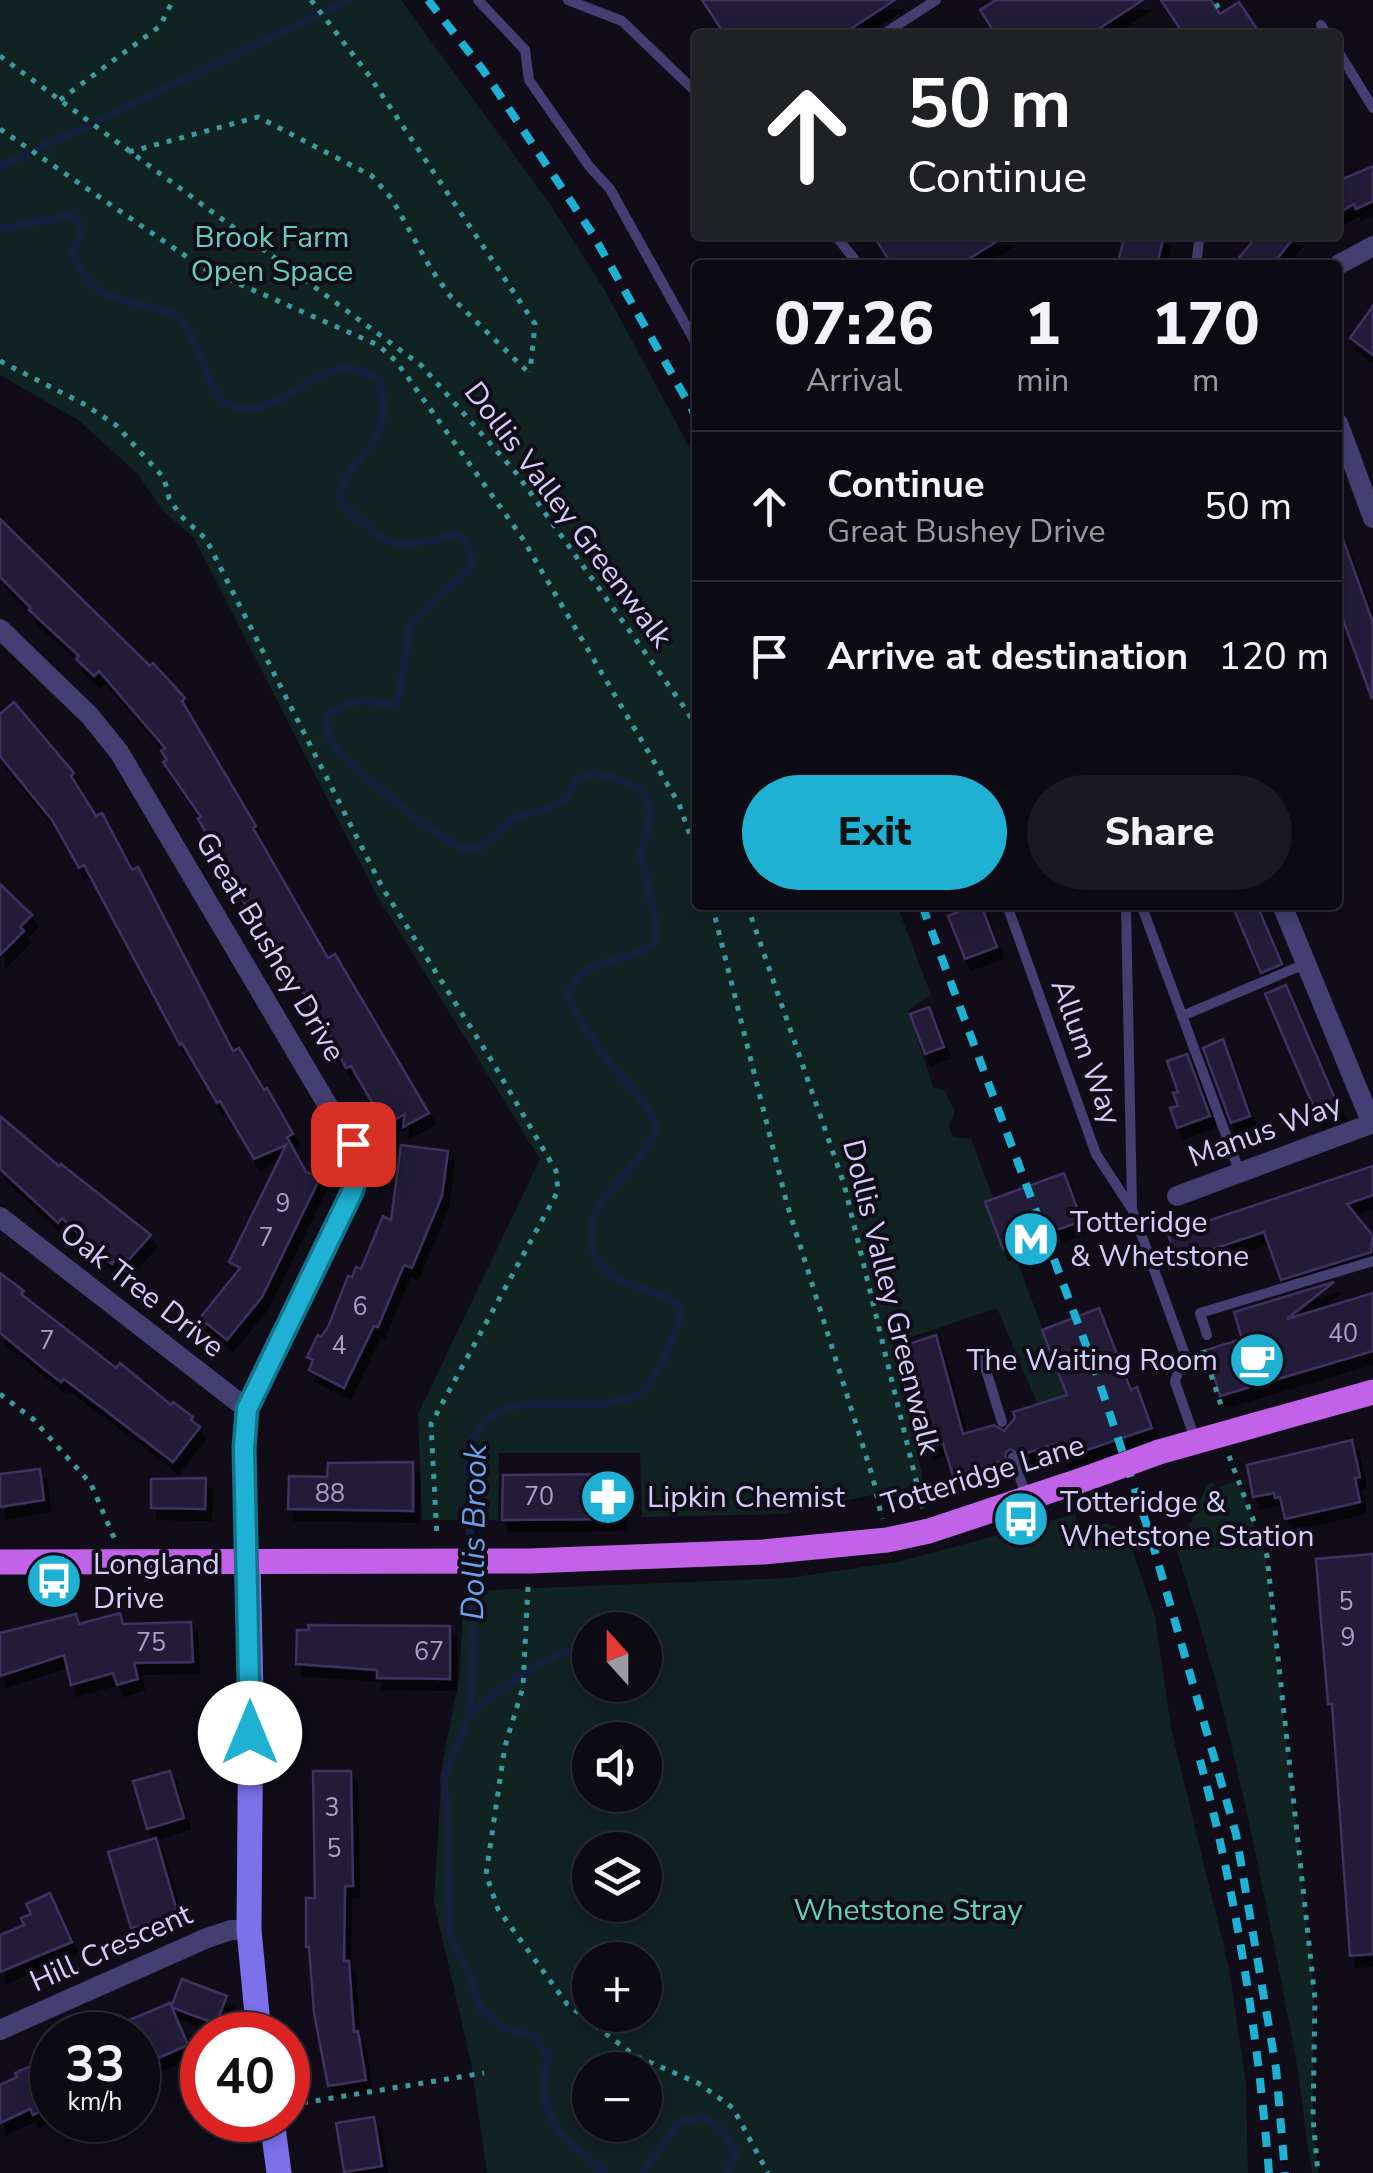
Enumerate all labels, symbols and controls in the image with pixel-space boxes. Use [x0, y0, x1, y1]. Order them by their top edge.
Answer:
text: 50 m [907, 56, 1071, 152]
icon: ahead [742, 70, 872, 200]
text: Continue [907, 147, 1087, 208]
park label: Brook Farm Open Space [191, 217, 353, 292]
text: 07:26 [774, 283, 934, 365]
text: 1 [1025, 283, 1061, 365]
text: 170 [1152, 283, 1260, 365]
text: Arrival [806, 359, 902, 402]
text: min [1016, 359, 1069, 402]
text: m [1192, 359, 1219, 402]
street label: Dollis Valley Greenwalk [454, 374, 682, 657]
text: Continue [827, 459, 985, 510]
icon: ahead [742, 479, 797, 534]
text: 50 m [1204, 481, 1292, 532]
text: Great Bushey Drive [827, 510, 1105, 553]
icon: arrive [742, 629, 797, 684]
text: Arrive at destination [827, 631, 1188, 682]
text: 120 m [1218, 631, 1329, 682]
button: Exit [742, 775, 1007, 890]
button: Share [1027, 775, 1292, 890]
street label: Great Bushey Drive [185, 825, 355, 1069]
street label: Allum Way [1041, 973, 1132, 1131]
street label: Manus Way [1183, 1084, 1348, 1178]
pin [311, 1102, 396, 1187]
icon: arrive [326, 1117, 381, 1172]
street label: Dollis Valley Greenwalk [832, 1135, 950, 1460]
house number: 9 [275, 1187, 291, 1221]
place label: Totteridge & Whetstone [1070, 1202, 1249, 1277]
metro station icon: Totteridge & Whetstone [1001, 1209, 1061, 1269]
street label: Oak Tree Drive [51, 1213, 233, 1367]
house number: 7 [258, 1221, 274, 1255]
house number: 6 [352, 1290, 368, 1324]
house number: 40 [1328, 1317, 1358, 1351]
house number: 7 [39, 1324, 55, 1358]
house number: 4 [331, 1329, 347, 1363]
cafe icon: The Waiting Room [1227, 1330, 1287, 1390]
place label: The Waiting Room [967, 1340, 1218, 1381]
street label: Totteridge Lane [876, 1425, 1090, 1525]
water label: Dollis Brook [451, 1443, 497, 1620]
pharmacy icon: Lipkin Chemist [578, 1467, 638, 1527]
house number: 88 [315, 1477, 345, 1511]
place label: Lipkin Chemist [647, 1477, 846, 1518]
house number: 70 [524, 1480, 554, 1514]
place label: Totteridge & Whetstone Station [1060, 1482, 1315, 1557]
bus stop icon: Totteridge & Whetstone Station [991, 1489, 1051, 1549]
place label: Longland Drive [93, 1544, 220, 1619]
bus stop icon: Longland Drive [24, 1551, 84, 1611]
house number: 5 [1338, 1585, 1354, 1619]
north arrow [572, 1612, 662, 1702]
map controls [572, 1612, 662, 2142]
house number: 9 [1340, 1621, 1356, 1655]
house number: 75 [136, 1626, 166, 1660]
house number: 67 [414, 1635, 444, 1669]
position arrow [198, 1681, 302, 1785]
button: sound [572, 1722, 662, 1812]
house number: 3 [324, 1791, 340, 1825]
house number: 5 [326, 1832, 342, 1866]
button: layers [572, 1832, 662, 1922]
park label: Whetstone Stray [793, 1890, 1023, 1931]
street label: Hill Crescent [23, 1894, 199, 2002]
button: + [572, 1942, 662, 2032]
speed limit sign: 40 [180, 2012, 310, 2142]
text: 33 [65, 2030, 125, 2099]
button: − [572, 2052, 662, 2142]
text: km/h [67, 2085, 123, 2119]

